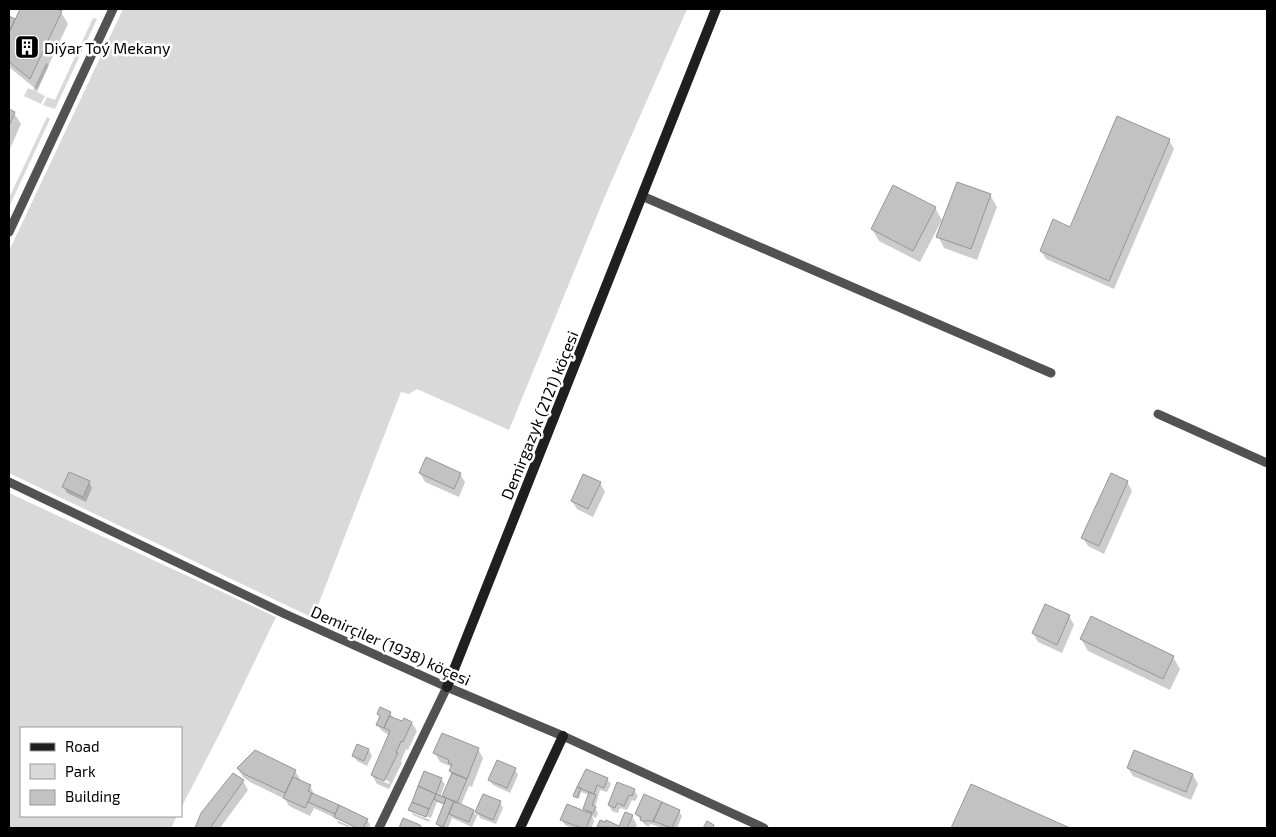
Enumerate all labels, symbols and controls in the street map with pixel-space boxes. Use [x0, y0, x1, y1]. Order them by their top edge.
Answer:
building icon: Diýar Toý Mekany [14, 34, 40, 60]
place label: Diýar Toý Mekany [44, 38, 171, 57]
street label: Demirgazyk (2121) köçesi [496, 328, 582, 502]
street label: Demirçiler (1938) köçesi [308, 601, 474, 690]
legend [20, 727, 182, 817]
text: Road [65, 737, 100, 755]
text: Park [65, 762, 96, 780]
text: Building [65, 787, 121, 805]

